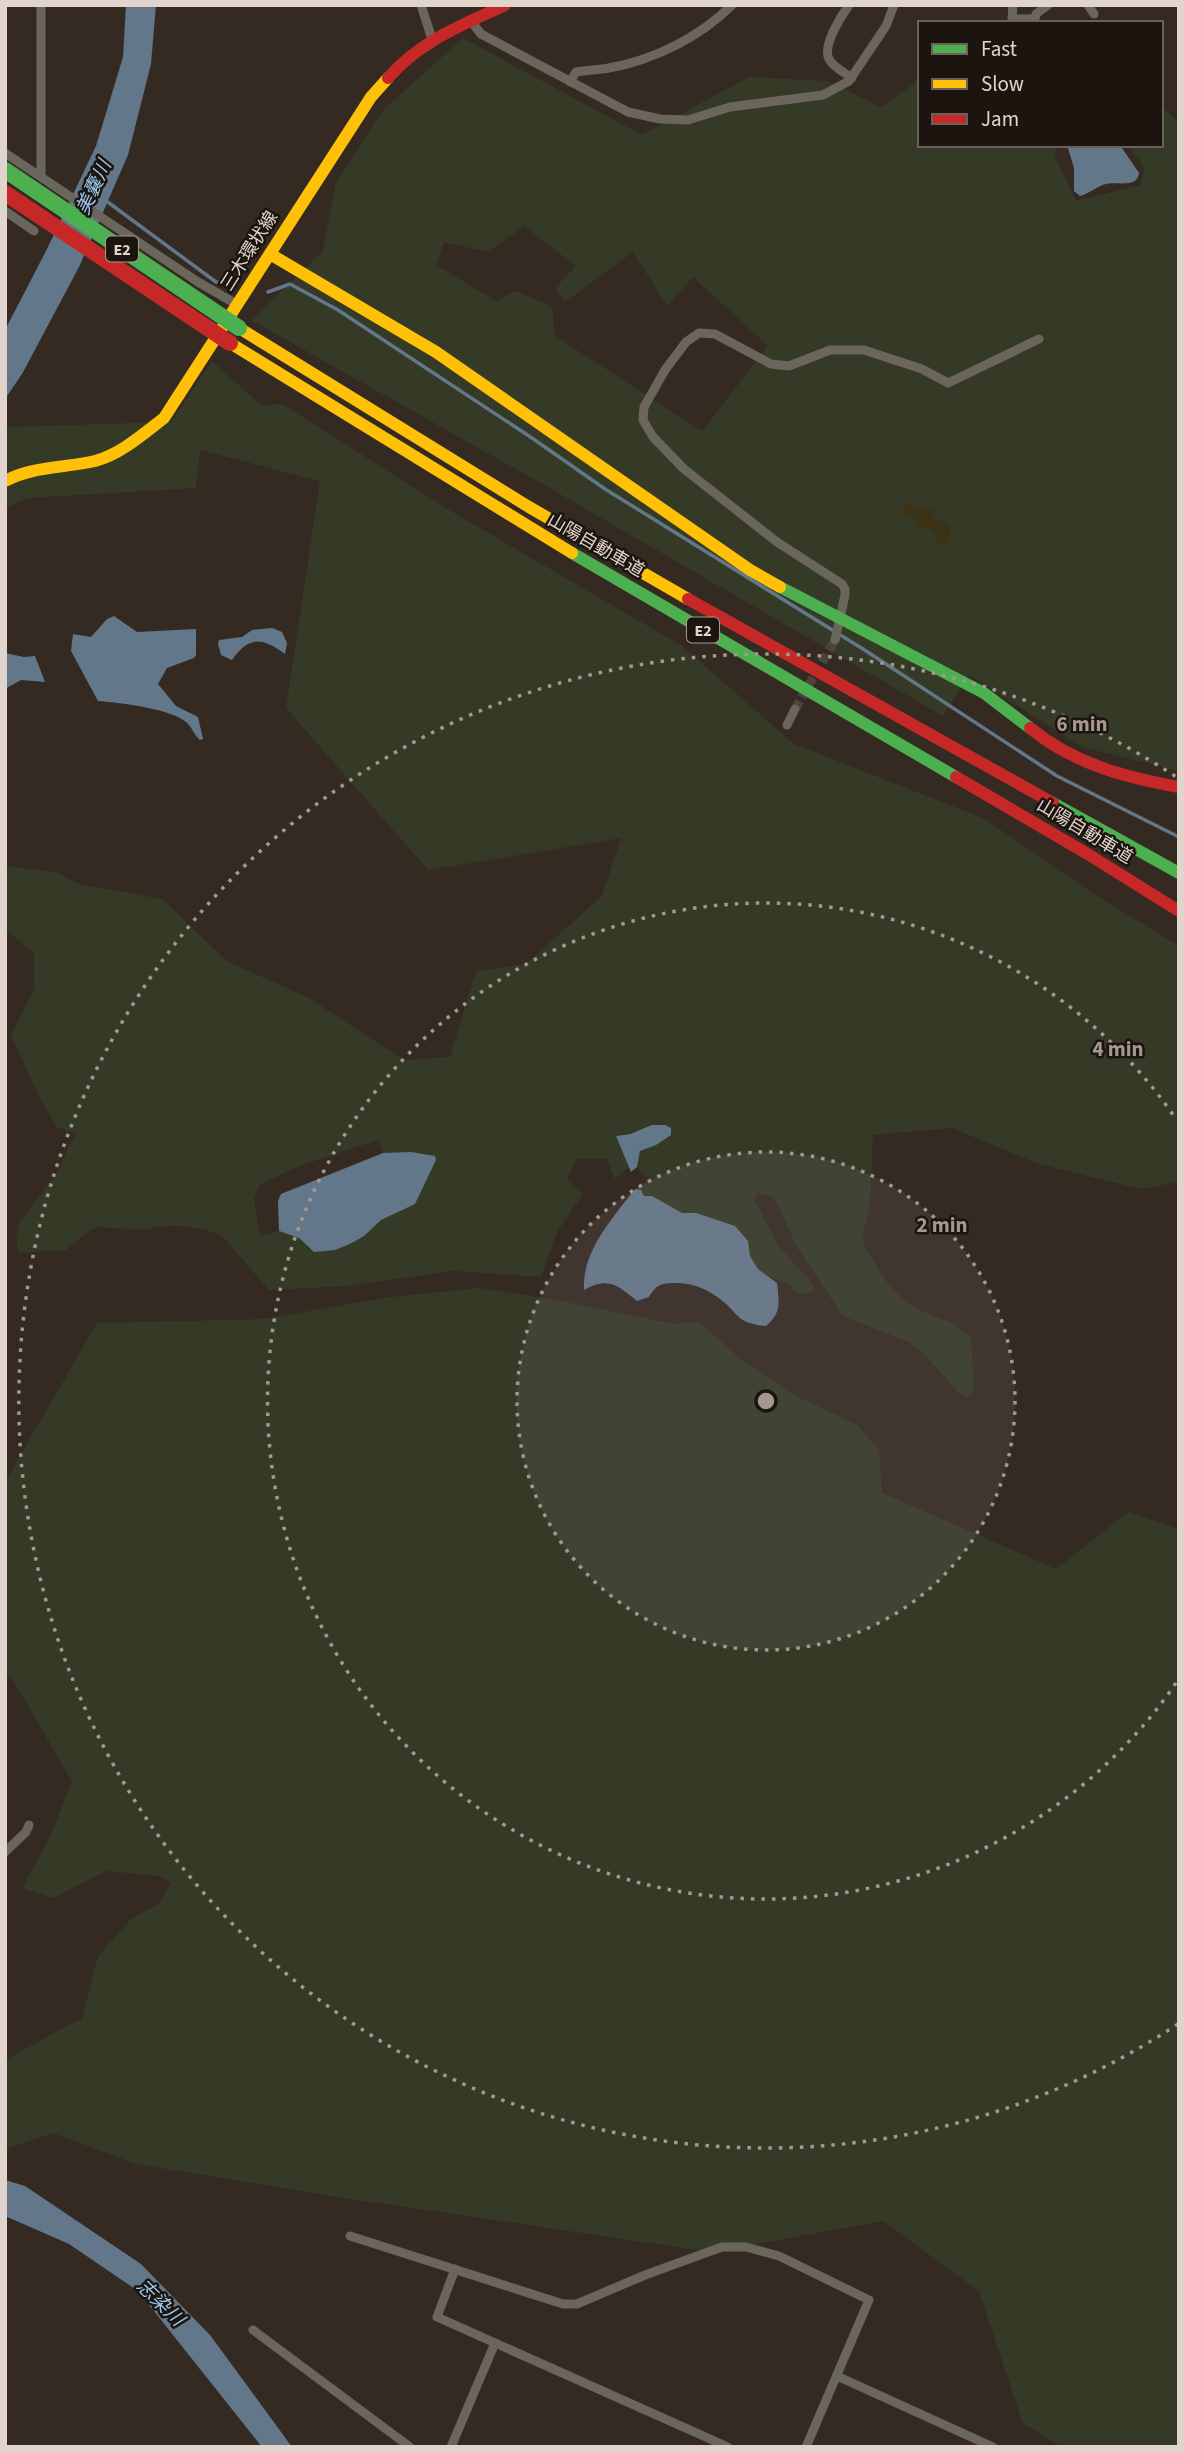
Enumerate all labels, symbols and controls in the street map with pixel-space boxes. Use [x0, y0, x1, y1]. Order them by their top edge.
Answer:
legend [918, 21, 1163, 147]
text: Fast [981, 34, 1017, 64]
text: Slow [981, 69, 1024, 99]
text: Jam [981, 104, 1019, 134]
water label: 美嚢川 [70, 154, 119, 219]
street label: 三木環状線 [215, 206, 284, 296]
road number: E2 [106, 236, 138, 262]
street label: 山陽自動車道 [543, 508, 649, 583]
road number: E2 [687, 618, 719, 642]
text: 6 min [1056, 709, 1108, 739]
street label: 山陽自動車道 [1032, 793, 1137, 870]
text: 4 min [1092, 1034, 1144, 1064]
text: 2 min [916, 1210, 968, 1240]
centre of rings [754, 1389, 778, 1413]
water label: 志染川 [130, 2274, 191, 2334]

